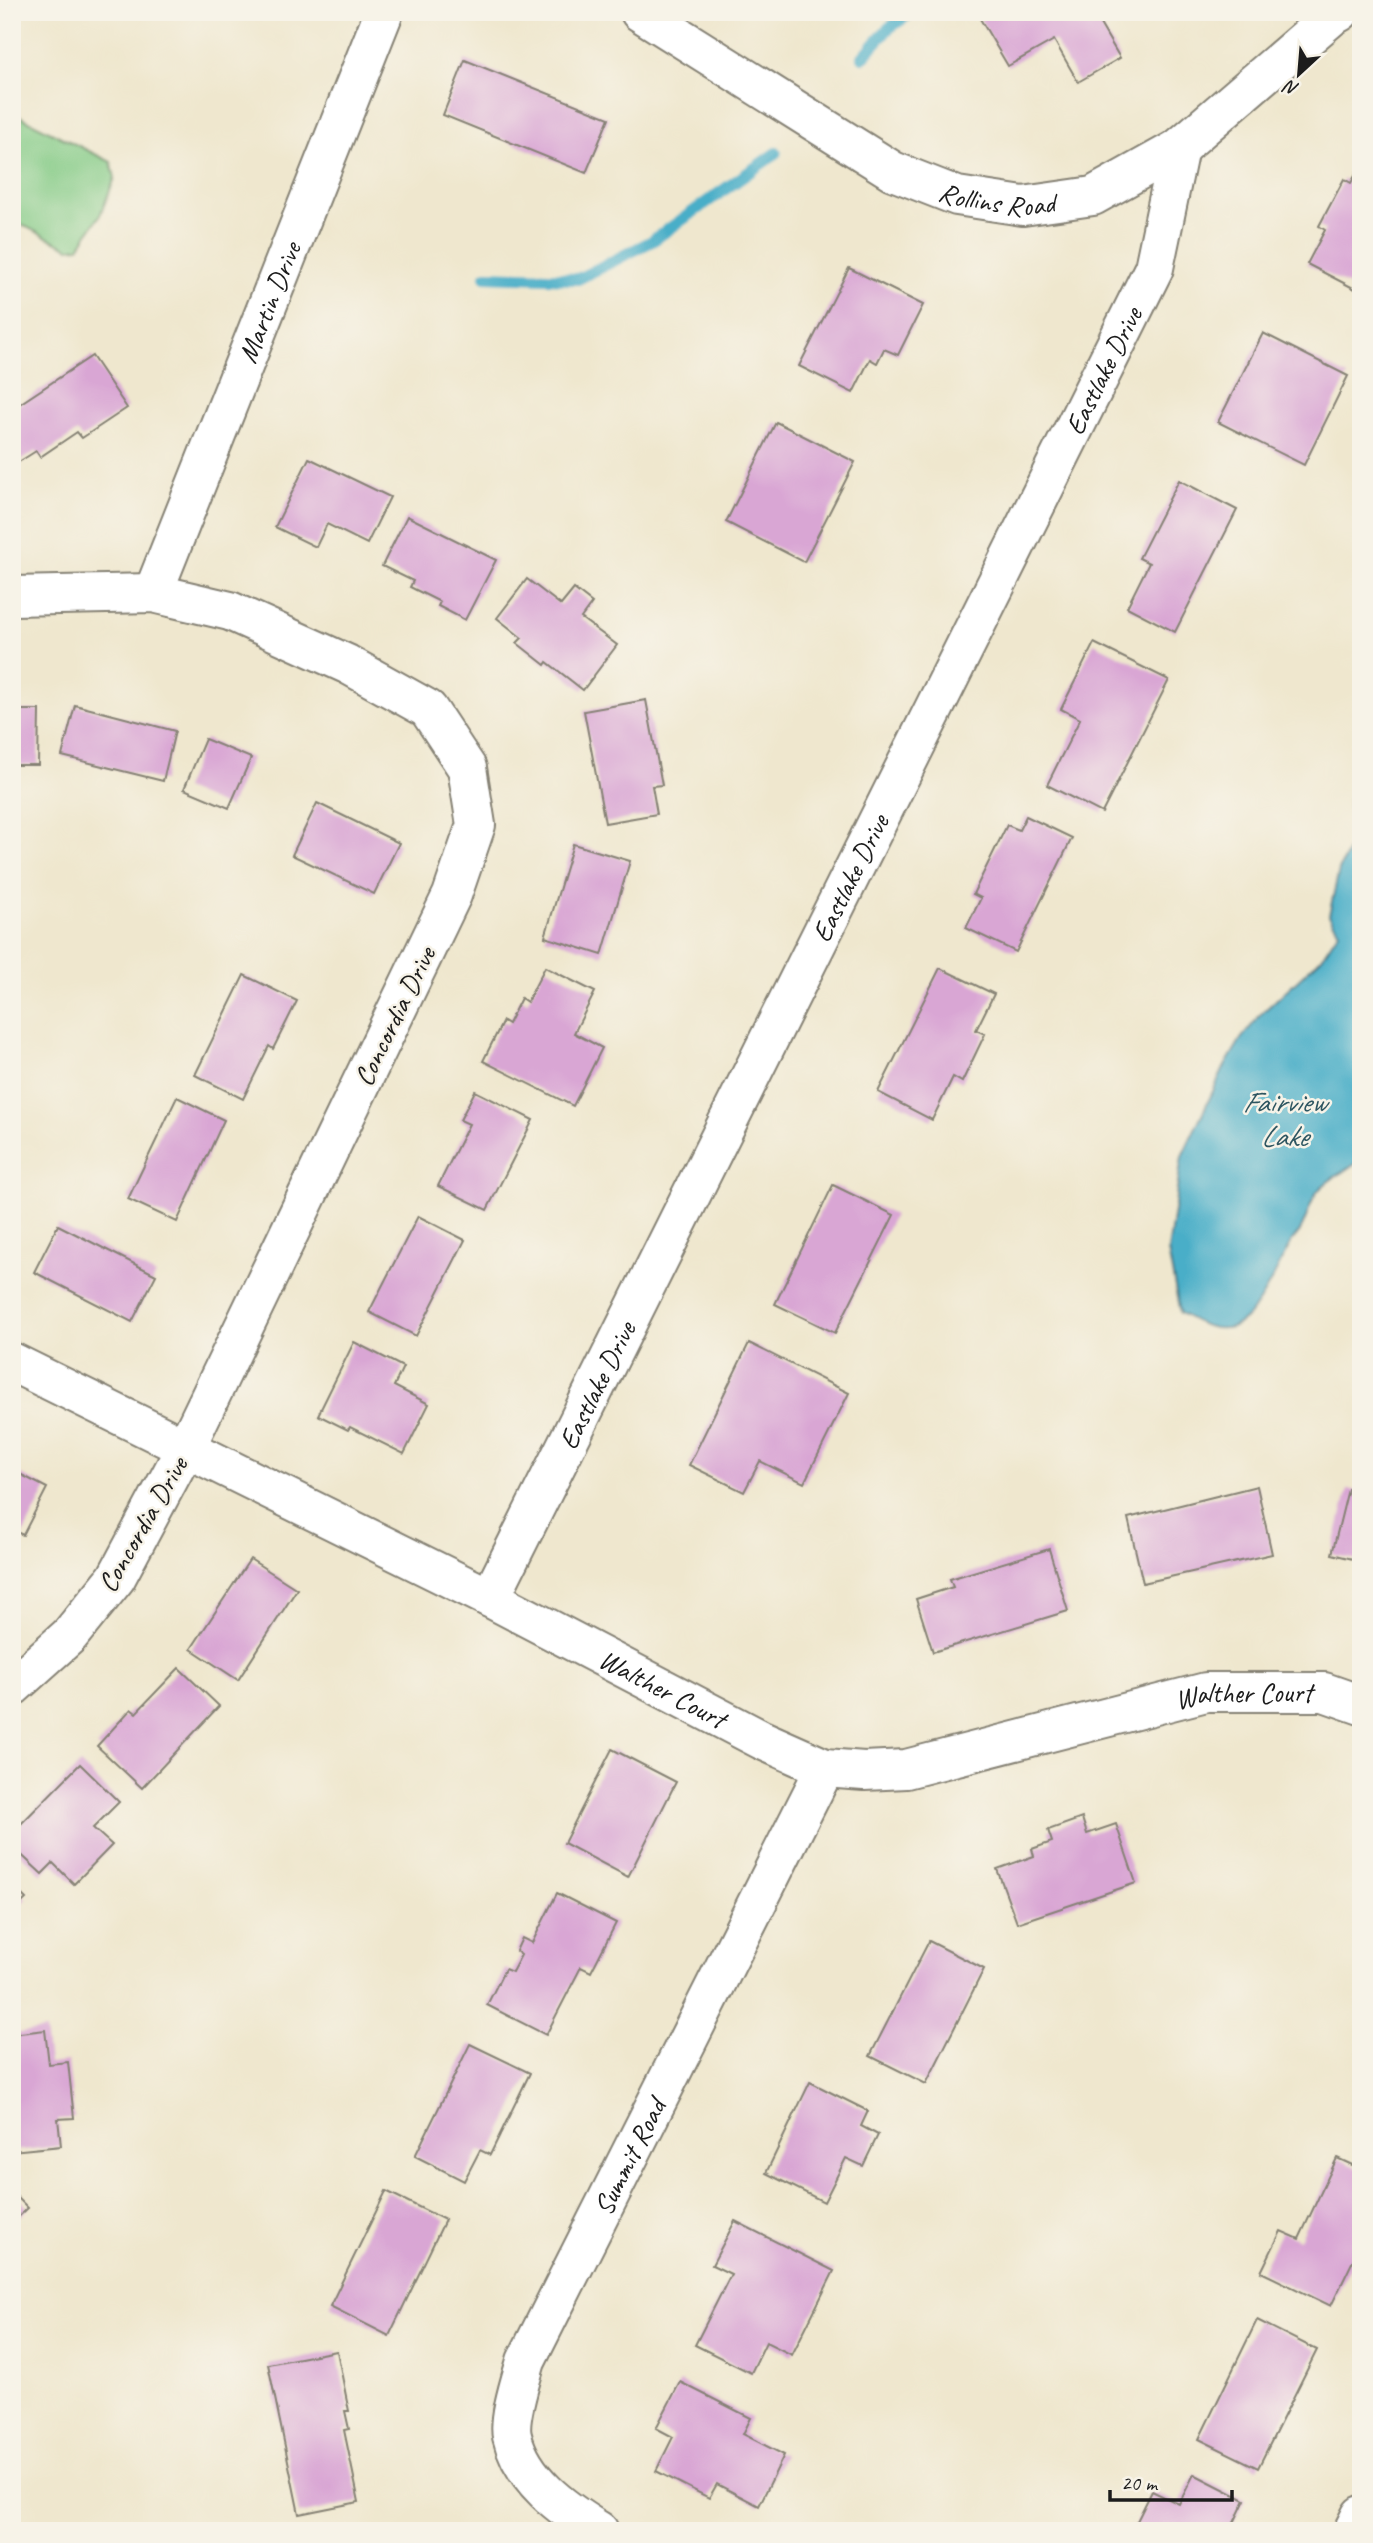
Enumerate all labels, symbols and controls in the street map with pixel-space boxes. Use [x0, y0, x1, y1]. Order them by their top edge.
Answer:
north arrow [1264, 38, 1334, 108]
text: N [1279, 74, 1303, 102]
street label: Rollins Road [934, 174, 1061, 224]
street label: Martin Drive [229, 235, 309, 368]
street label: Eastlake Drive [1057, 299, 1151, 440]
street label: Eastlake Drive [804, 807, 897, 948]
street label: Concordia Drive [346, 939, 444, 1092]
water label: Fairview Lake [1242, 1083, 1330, 1155]
street label: Eastlake Drive [550, 1314, 644, 1455]
street label: Concordia Drive [90, 1449, 196, 1598]
street label: Walther Court [593, 1641, 735, 1738]
street label: Walther Court [1171, 1675, 1316, 1717]
street label: Summit Road [586, 2089, 675, 2221]
scale bar [1110, 2459, 1233, 2503]
text: 20 m [1121, 2470, 1159, 2496]

